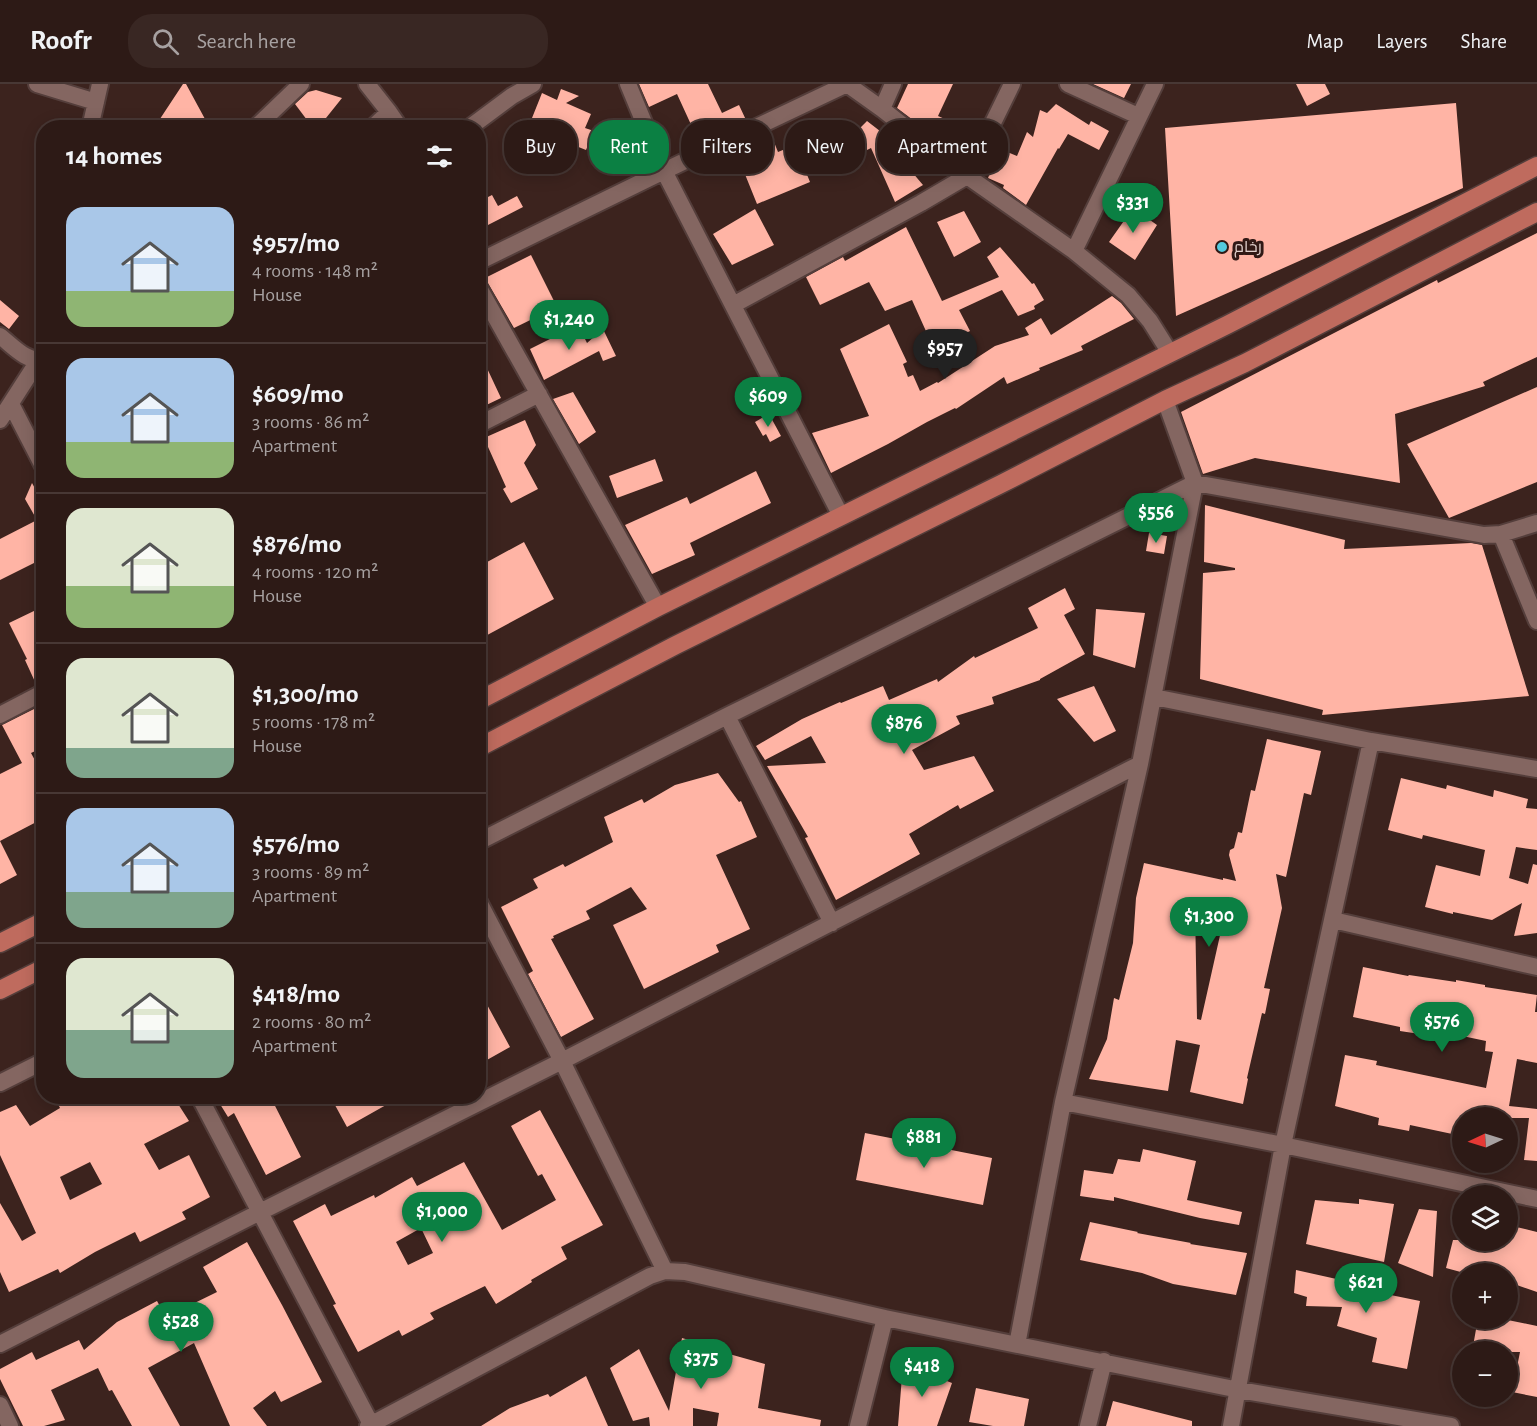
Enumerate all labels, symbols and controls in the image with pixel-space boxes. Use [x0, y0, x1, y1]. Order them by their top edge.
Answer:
search box [128, 14, 548, 68]
icon: search [149, 25, 182, 58]
text: Roofr [30, 27, 92, 55]
text: Search here [197, 30, 296, 52]
text: Map [1307, 31, 1343, 52]
text: Layers [1376, 31, 1427, 52]
text: Share [1460, 31, 1507, 52]
chip: Buy [504, 120, 577, 174]
chip: Rent [589, 120, 669, 174]
chip: Filters [681, 120, 773, 174]
chip: New [785, 120, 865, 174]
chip: Apartment [877, 120, 1008, 174]
icon: filters [423, 140, 456, 173]
text: 14 homes [66, 143, 162, 169]
pin: $331 [1097, 183, 1169, 234]
text: $331 [1116, 192, 1150, 212]
text: $957/mo [252, 230, 340, 256]
icon: home [114, 231, 186, 303]
place label: رخام [1234, 239, 1262, 258]
marker: رخام [1215, 240, 1229, 254]
text: 4 rooms · 148 m² [252, 261, 378, 281]
text: House [252, 285, 302, 305]
pin: $1,240 [520, 300, 618, 351]
text: $1,240 [544, 309, 594, 329]
pin: $957 [909, 329, 981, 380]
text: $957 [927, 338, 963, 358]
pin: $609 [732, 377, 804, 428]
text: $609/mo [252, 381, 344, 407]
icon: home [114, 382, 186, 454]
text: $609 [749, 386, 787, 406]
text: 3 rooms · 86 m² [252, 412, 369, 432]
text: Apartment [252, 436, 337, 456]
pin: $556 [1120, 493, 1192, 544]
text: $556 [1138, 502, 1174, 522]
text: $876/mo [252, 531, 342, 557]
icon: home [114, 532, 186, 604]
text: 4 rooms · 120 m² [252, 562, 378, 582]
text: House [252, 586, 302, 606]
text: $1,300/mo [252, 681, 359, 707]
icon: home [114, 682, 186, 754]
pin: $876 [868, 704, 940, 755]
text: 5 rooms · 178 m² [252, 712, 375, 732]
text: $876 [885, 713, 923, 733]
text: House [252, 736, 302, 756]
text: $576/mo [252, 831, 340, 857]
icon: home [114, 832, 186, 904]
text: 3 rooms · 89 m² [252, 862, 369, 882]
text: Apartment [252, 886, 337, 906]
pin: $1,300 [1160, 897, 1258, 948]
text: $1,300 [1184, 906, 1234, 926]
text: $418/mo [252, 981, 340, 1007]
icon: home [114, 982, 186, 1054]
pin: $576 [1406, 1002, 1478, 1053]
text: $576 [1424, 1011, 1460, 1031]
text: 2 rooms · 80 m² [252, 1012, 371, 1032]
text: Apartment [252, 1036, 337, 1056]
north arrow [1452, 1107, 1518, 1173]
map controls [1452, 1107, 1518, 1407]
pin: $881 [888, 1118, 960, 1169]
text: $881 [906, 1127, 942, 1147]
button: layers [1452, 1185, 1518, 1251]
pin: $1,000 [393, 1192, 491, 1243]
text: $1,000 [416, 1201, 468, 1221]
pin: $621 [1330, 1263, 1402, 1314]
button: + [1452, 1263, 1518, 1329]
text: $621 [1348, 1272, 1384, 1292]
pin: $528 [145, 1302, 217, 1353]
text: $528 [163, 1311, 199, 1331]
pin: $375 [665, 1339, 737, 1390]
button: − [1452, 1341, 1518, 1407]
pin: $418 [886, 1347, 958, 1398]
text: $375 [684, 1348, 718, 1368]
text: $418 [904, 1356, 940, 1376]

